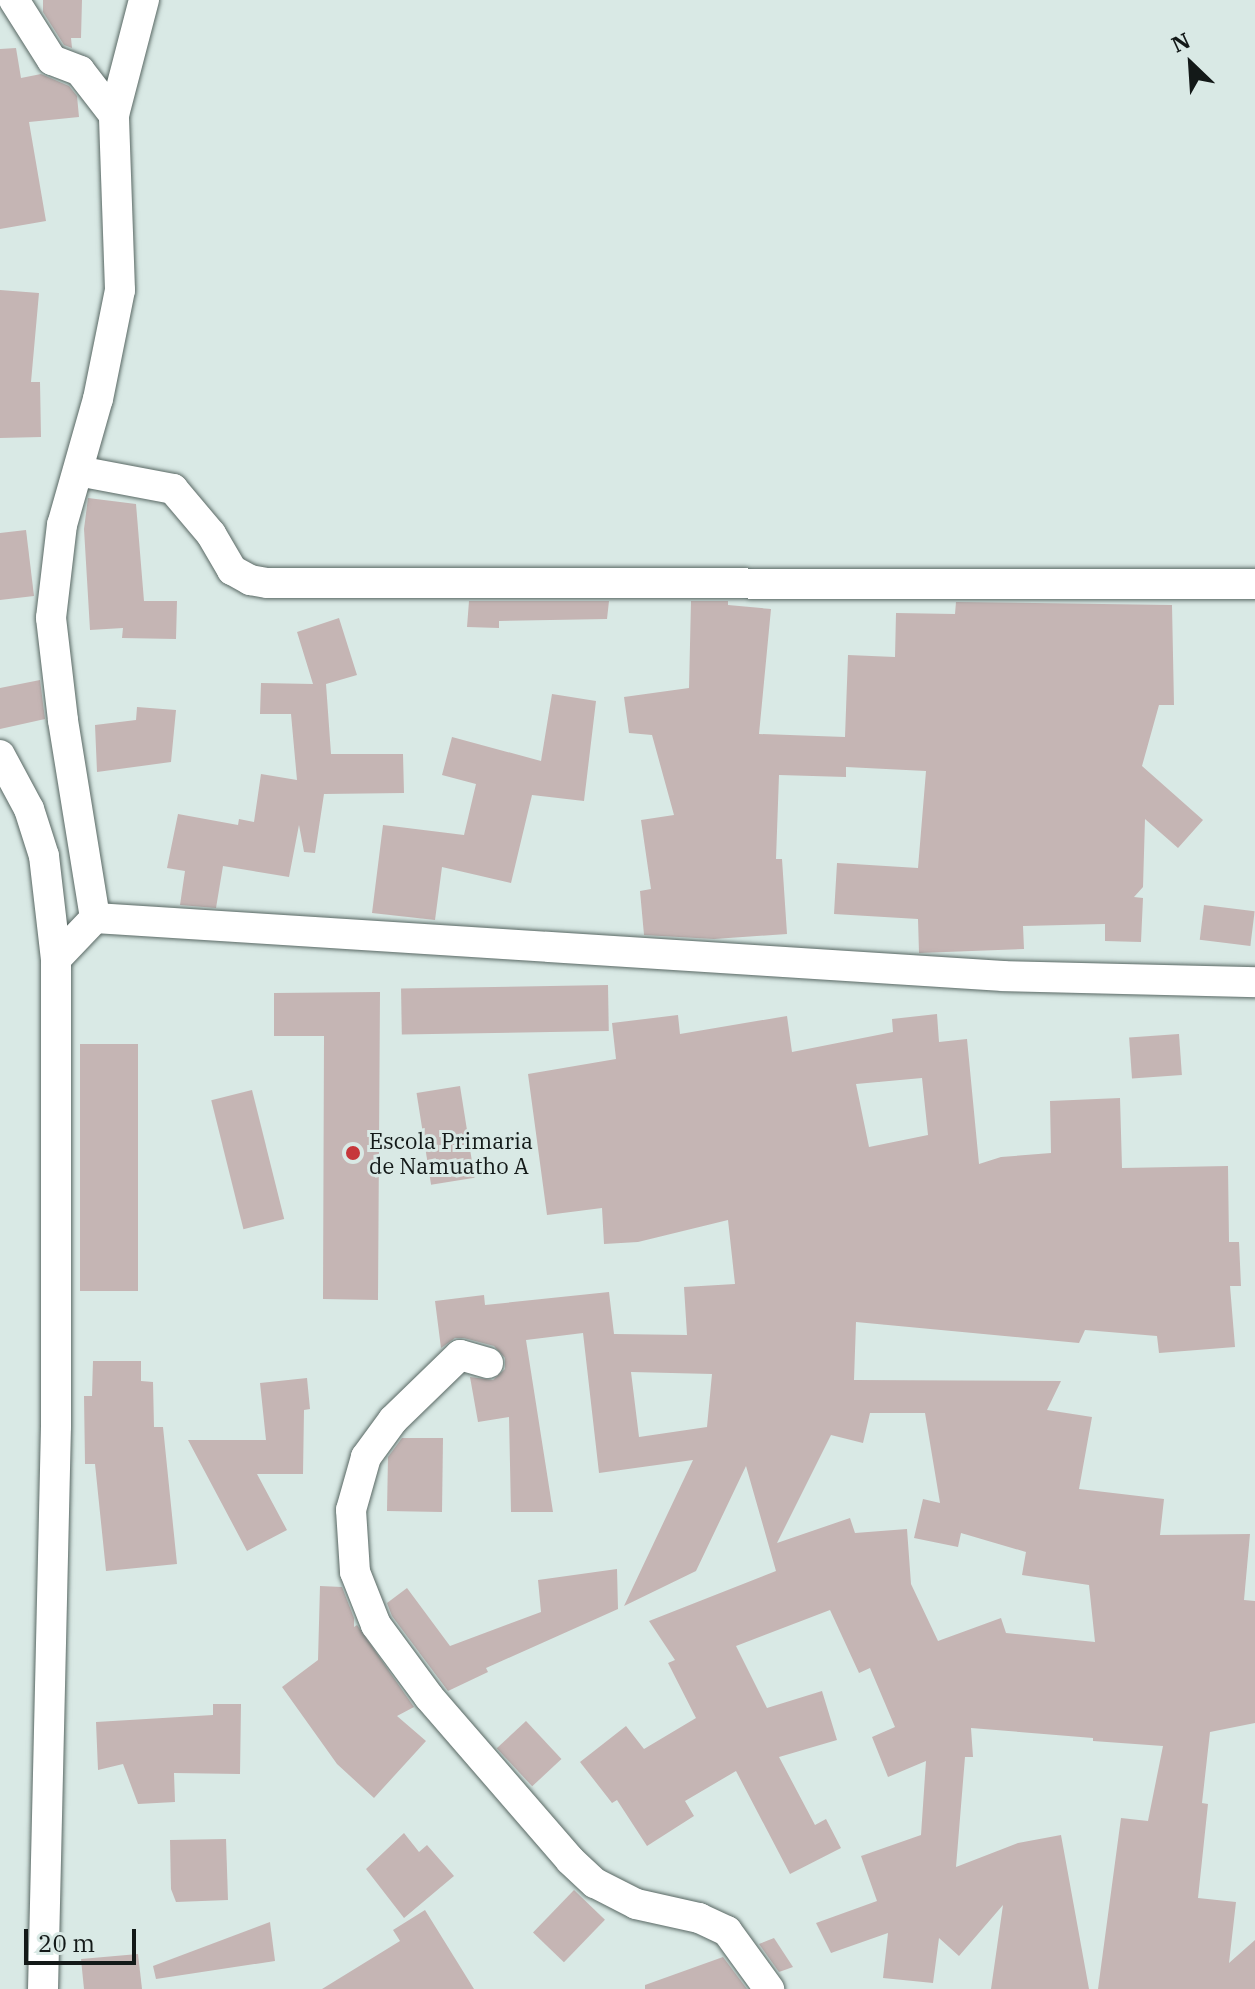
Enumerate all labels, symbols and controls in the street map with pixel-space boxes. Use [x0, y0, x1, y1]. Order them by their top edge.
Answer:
north arrow [1151, 24, 1231, 104]
text: N [1167, 25, 1195, 59]
place label: Escola Primaria de Namuatho A [369, 1127, 533, 1178]
marker: Escola Primaria de Namuatho A [344, 1144, 362, 1162]
scale bar [28, 1913, 140, 1963]
text: 20 m [38, 1927, 95, 1959]

